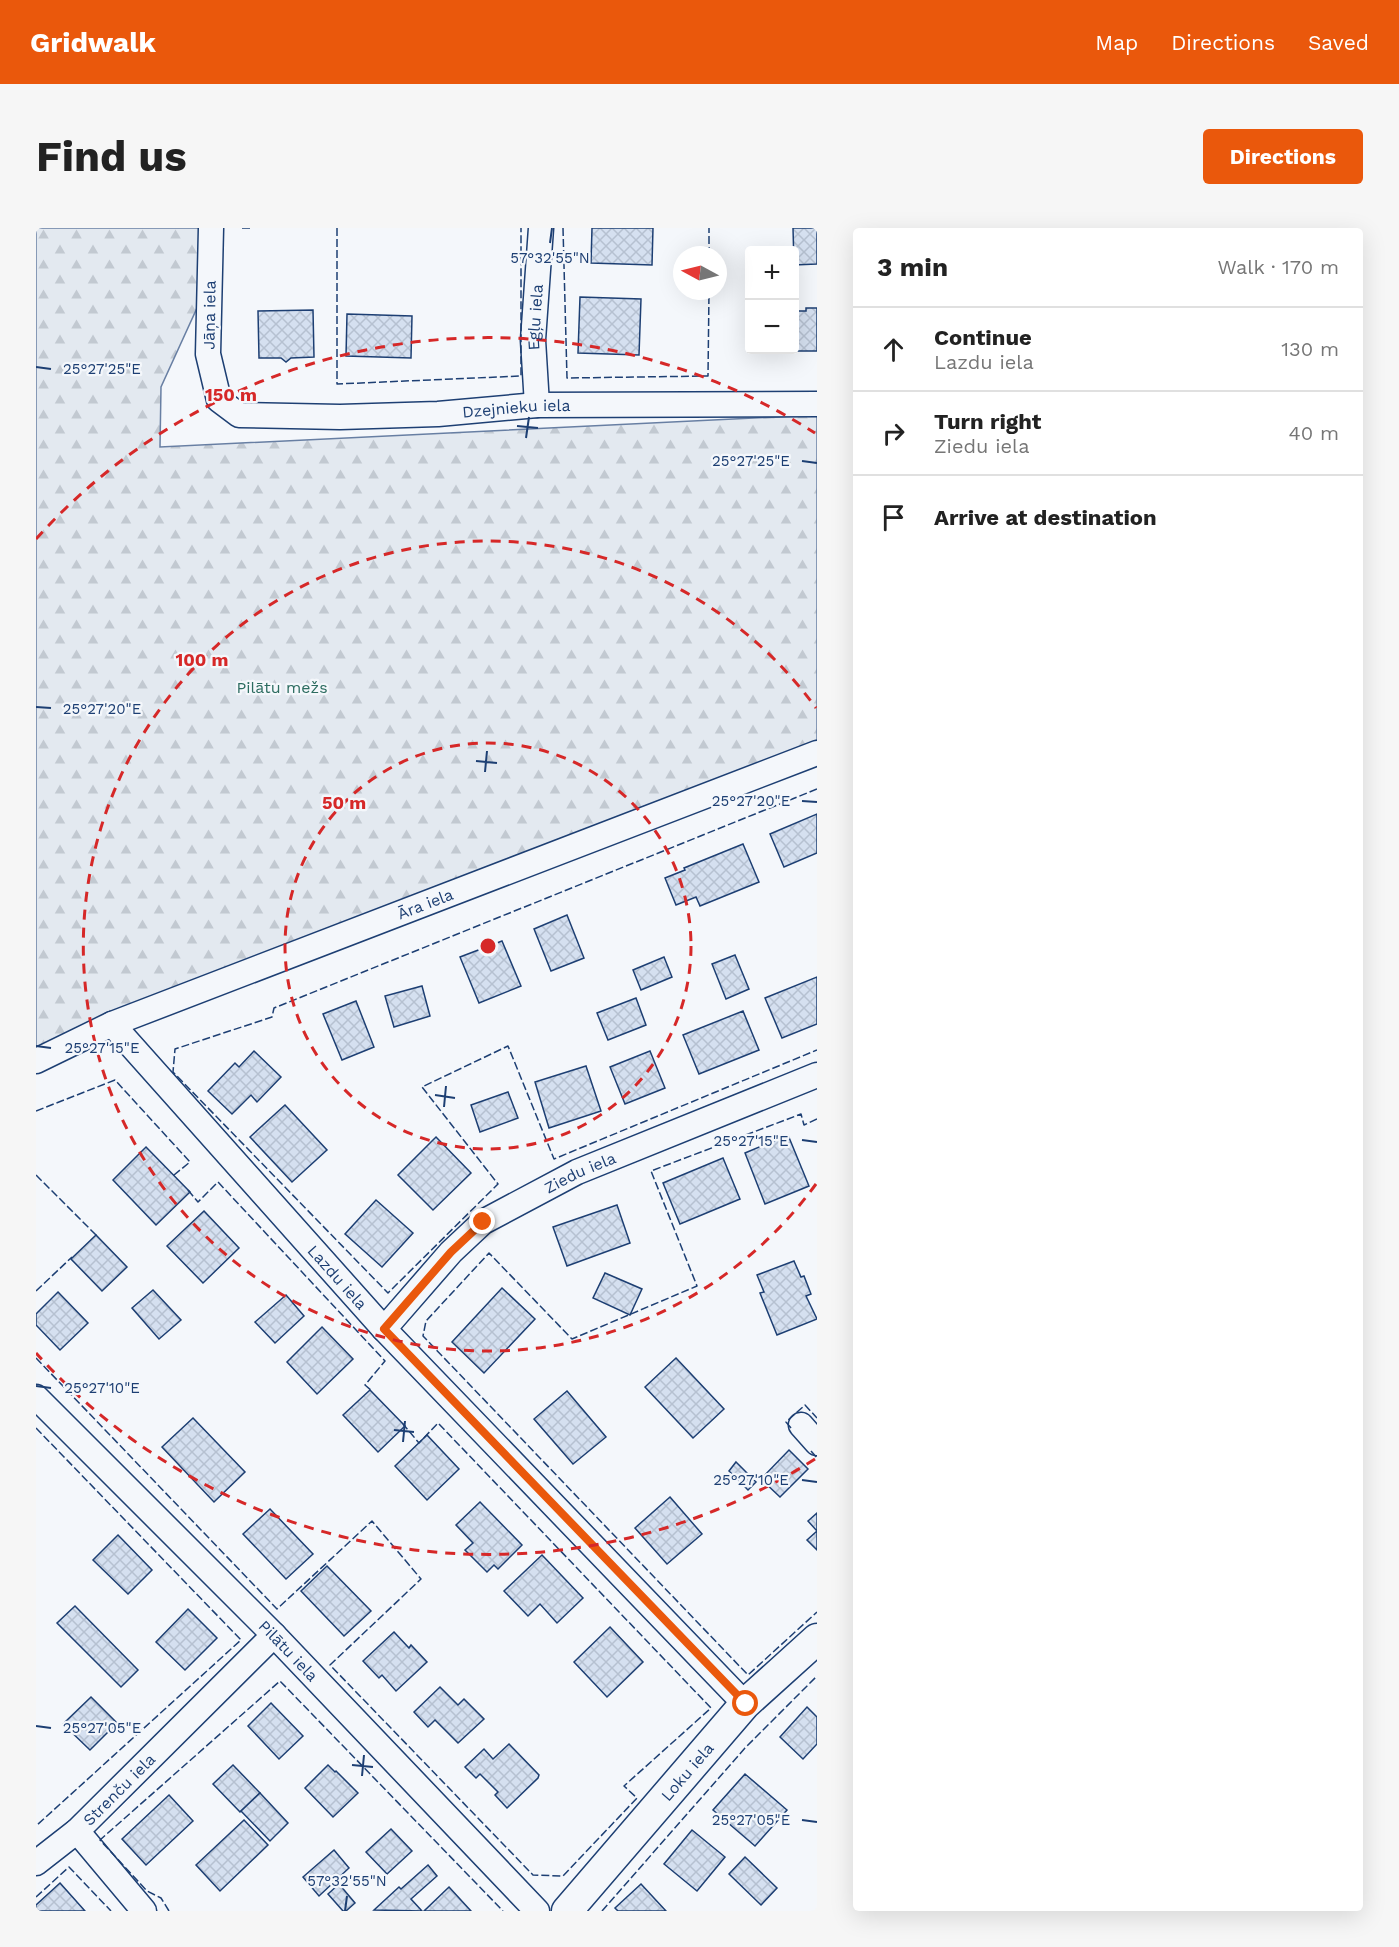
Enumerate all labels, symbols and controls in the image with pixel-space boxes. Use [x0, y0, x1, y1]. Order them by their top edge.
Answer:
text: Gridwalk [30, 26, 156, 59]
text: Map [1095, 30, 1138, 55]
text: Directions [1171, 30, 1275, 55]
text: Saved [1308, 30, 1369, 55]
button: Directions [1203, 129, 1363, 184]
text: Find us [36, 132, 187, 181]
north arrow [673, 246, 727, 300]
map controls [745, 246, 799, 354]
button: + [745, 246, 799, 300]
text: 57°32'55"N [510, 249, 590, 267]
text: 3 min [877, 252, 948, 282]
text: Walk · 170 m [1218, 255, 1339, 279]
street label: Jāņa iela [199, 280, 220, 350]
street label: Egļu iela [524, 283, 547, 351]
button: − [745, 300, 799, 354]
text: Continue [934, 325, 1032, 350]
icon: ahead [877, 333, 910, 366]
text: 130 m [1281, 337, 1339, 361]
text: Lazdu iela [934, 350, 1034, 374]
text: 25°27'25"E [63, 360, 141, 378]
text: 150 m [205, 384, 257, 405]
street label: Dzejnieku iela [461, 396, 571, 422]
text: Turn right [934, 409, 1041, 434]
icon: right [877, 417, 910, 450]
text: 40 m [1288, 421, 1339, 445]
text: Ziedu iela [934, 434, 1029, 458]
text: 25°27'25"E [712, 452, 790, 470]
icon: arrive [877, 501, 910, 534]
text: Arrive at destination [934, 505, 1157, 530]
text: 100 m [175, 649, 229, 670]
park label: Pilātu mežs [236, 678, 328, 697]
text: 25°27'20"E [63, 700, 141, 718]
text: 50 m [322, 792, 366, 813]
text: 25°27'20"E [712, 792, 790, 810]
street label: Āra iela [395, 885, 456, 923]
centre of rings [478, 936, 498, 956]
text: 25°27'15"E [65, 1039, 139, 1057]
text: 25°27'15"E [714, 1132, 788, 1150]
street label: Ziedu iela [541, 1148, 619, 1198]
route end [469, 1208, 495, 1234]
street label: Lazdu iela [304, 1241, 371, 1313]
text: 25°27'10"E [64, 1379, 140, 1397]
text: 25°27'10"E [713, 1471, 789, 1489]
street label: Pilātu iela [255, 1616, 322, 1685]
route start [732, 1690, 758, 1716]
text: 25°27'05"E [63, 1719, 141, 1737]
street label: Loku iela [657, 1739, 718, 1805]
street label: Strenču iela [79, 1750, 159, 1830]
text: 25°27'05"E [712, 1811, 790, 1829]
text: 57°32'55"N [307, 1872, 387, 1890]

